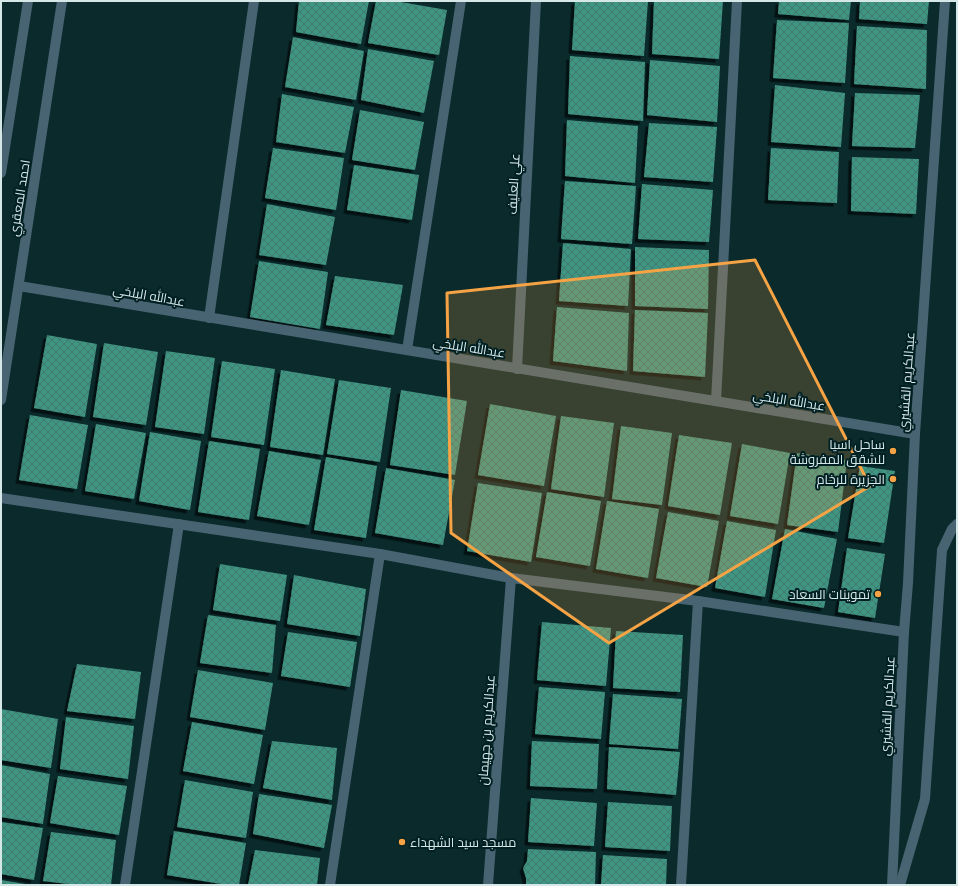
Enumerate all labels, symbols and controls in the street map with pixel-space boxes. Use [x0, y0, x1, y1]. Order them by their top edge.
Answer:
street label: علي العليف [505, 153, 526, 215]
street label: احمد المعقري [7, 159, 36, 238]
street label: عبدالله البلخي [111, 281, 186, 312]
street label: عبدالكريم القشيري [897, 332, 920, 433]
street label: عبدالله البلخي [431, 333, 506, 364]
street label: عبدالله البلخي [751, 386, 826, 417]
place label: ساحل اسيا للشقق المفروشة [790, 438, 885, 469]
marker: ساحل اسيا للشقق المفروشة [888, 446, 898, 456]
place label: الجزيرة للرخام [816, 473, 885, 489]
marker: الجزيرة للرخام [888, 474, 898, 484]
place label: تموينات السعاد [789, 588, 871, 604]
marker: تموينات السعاد [873, 589, 883, 599]
street label: عبدالكريم القشيري [878, 656, 901, 757]
street label: عبدالكريم بن جهيمان [476, 674, 500, 786]
place label: مسجد سيد الشهداء [410, 836, 516, 852]
marker: مسجد سيد الشهداء [397, 837, 407, 847]

